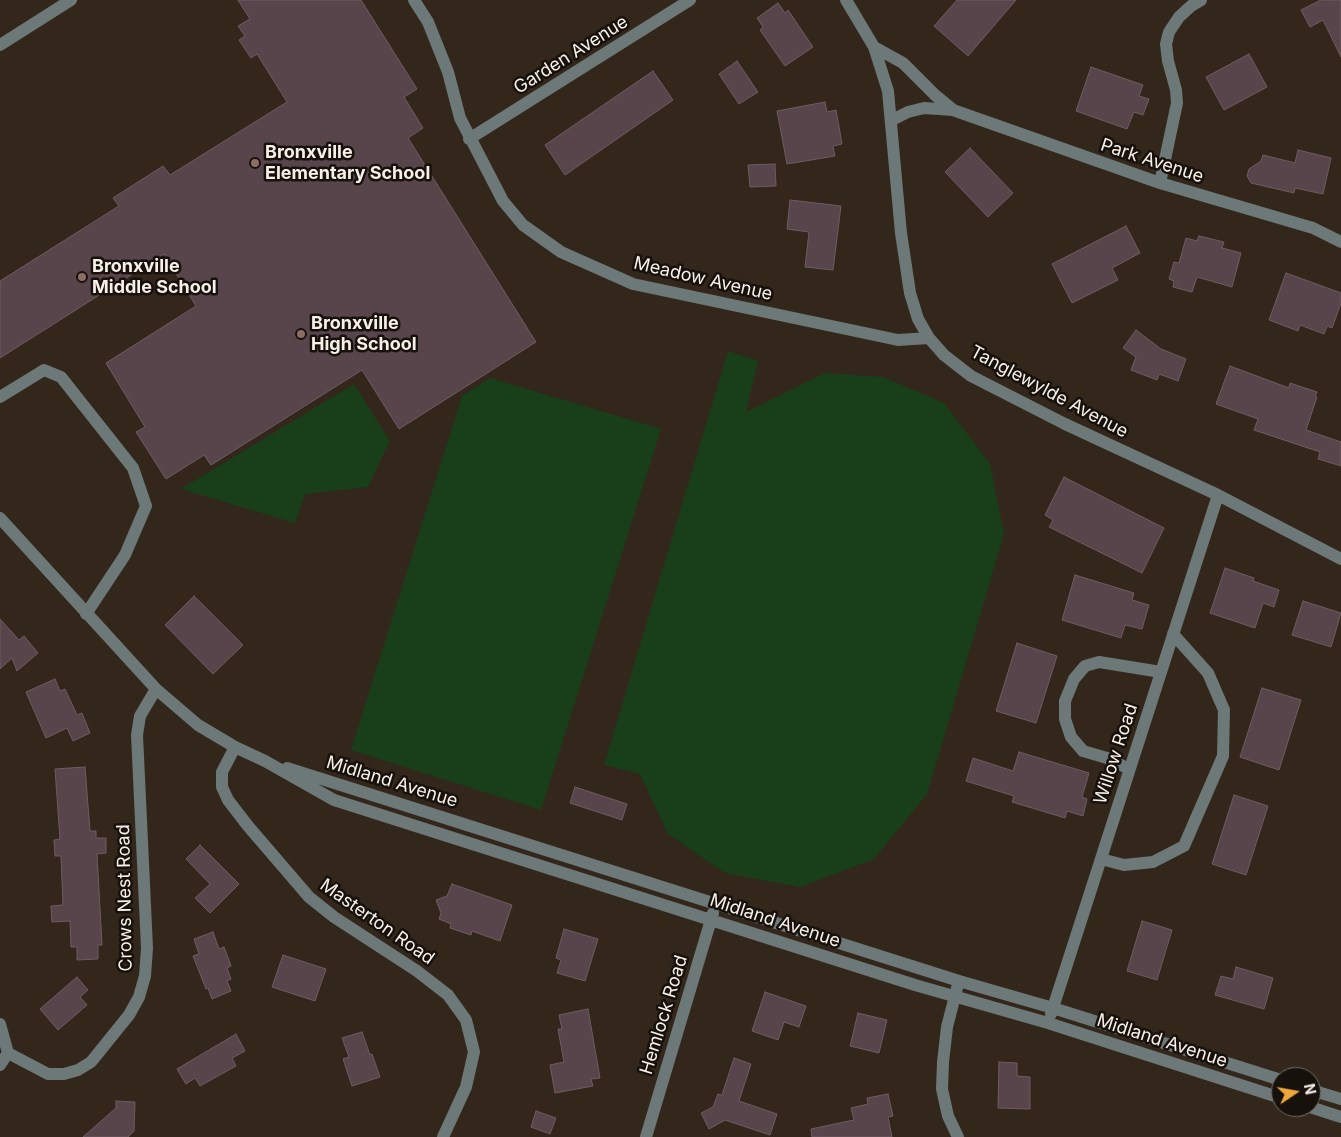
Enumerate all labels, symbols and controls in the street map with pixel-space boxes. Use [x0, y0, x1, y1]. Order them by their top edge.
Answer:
street label: Garden Avenue [510, 11, 632, 99]
street label: Park Avenue [1098, 134, 1206, 188]
place label: Bronxville Elementary School [265, 142, 430, 184]
marker: Bronxville Elementary School [249, 157, 261, 169]
street label: Meadow Avenue [632, 253, 774, 305]
place label: Bronxville Middle School [92, 256, 217, 298]
marker: Bronxville Middle School [76, 271, 88, 283]
place label: Bronxville High School [311, 313, 417, 356]
marker: Bronxville High School [295, 328, 307, 340]
street label: Tanglewylde Avenue [966, 341, 1132, 443]
street label: Willow Road [1090, 701, 1142, 807]
street label: Midland Avenue [324, 752, 460, 812]
street label: Crows Nest Road [113, 824, 137, 972]
street label: Masterton Road [316, 875, 438, 969]
street label: Midland Avenue [707, 890, 843, 952]
street label: Hemlock Road [636, 953, 692, 1077]
street label: Midland Avenue [1094, 1010, 1230, 1072]
north arrow [1271, 1067, 1321, 1117]
text: N [1301, 1082, 1320, 1096]

